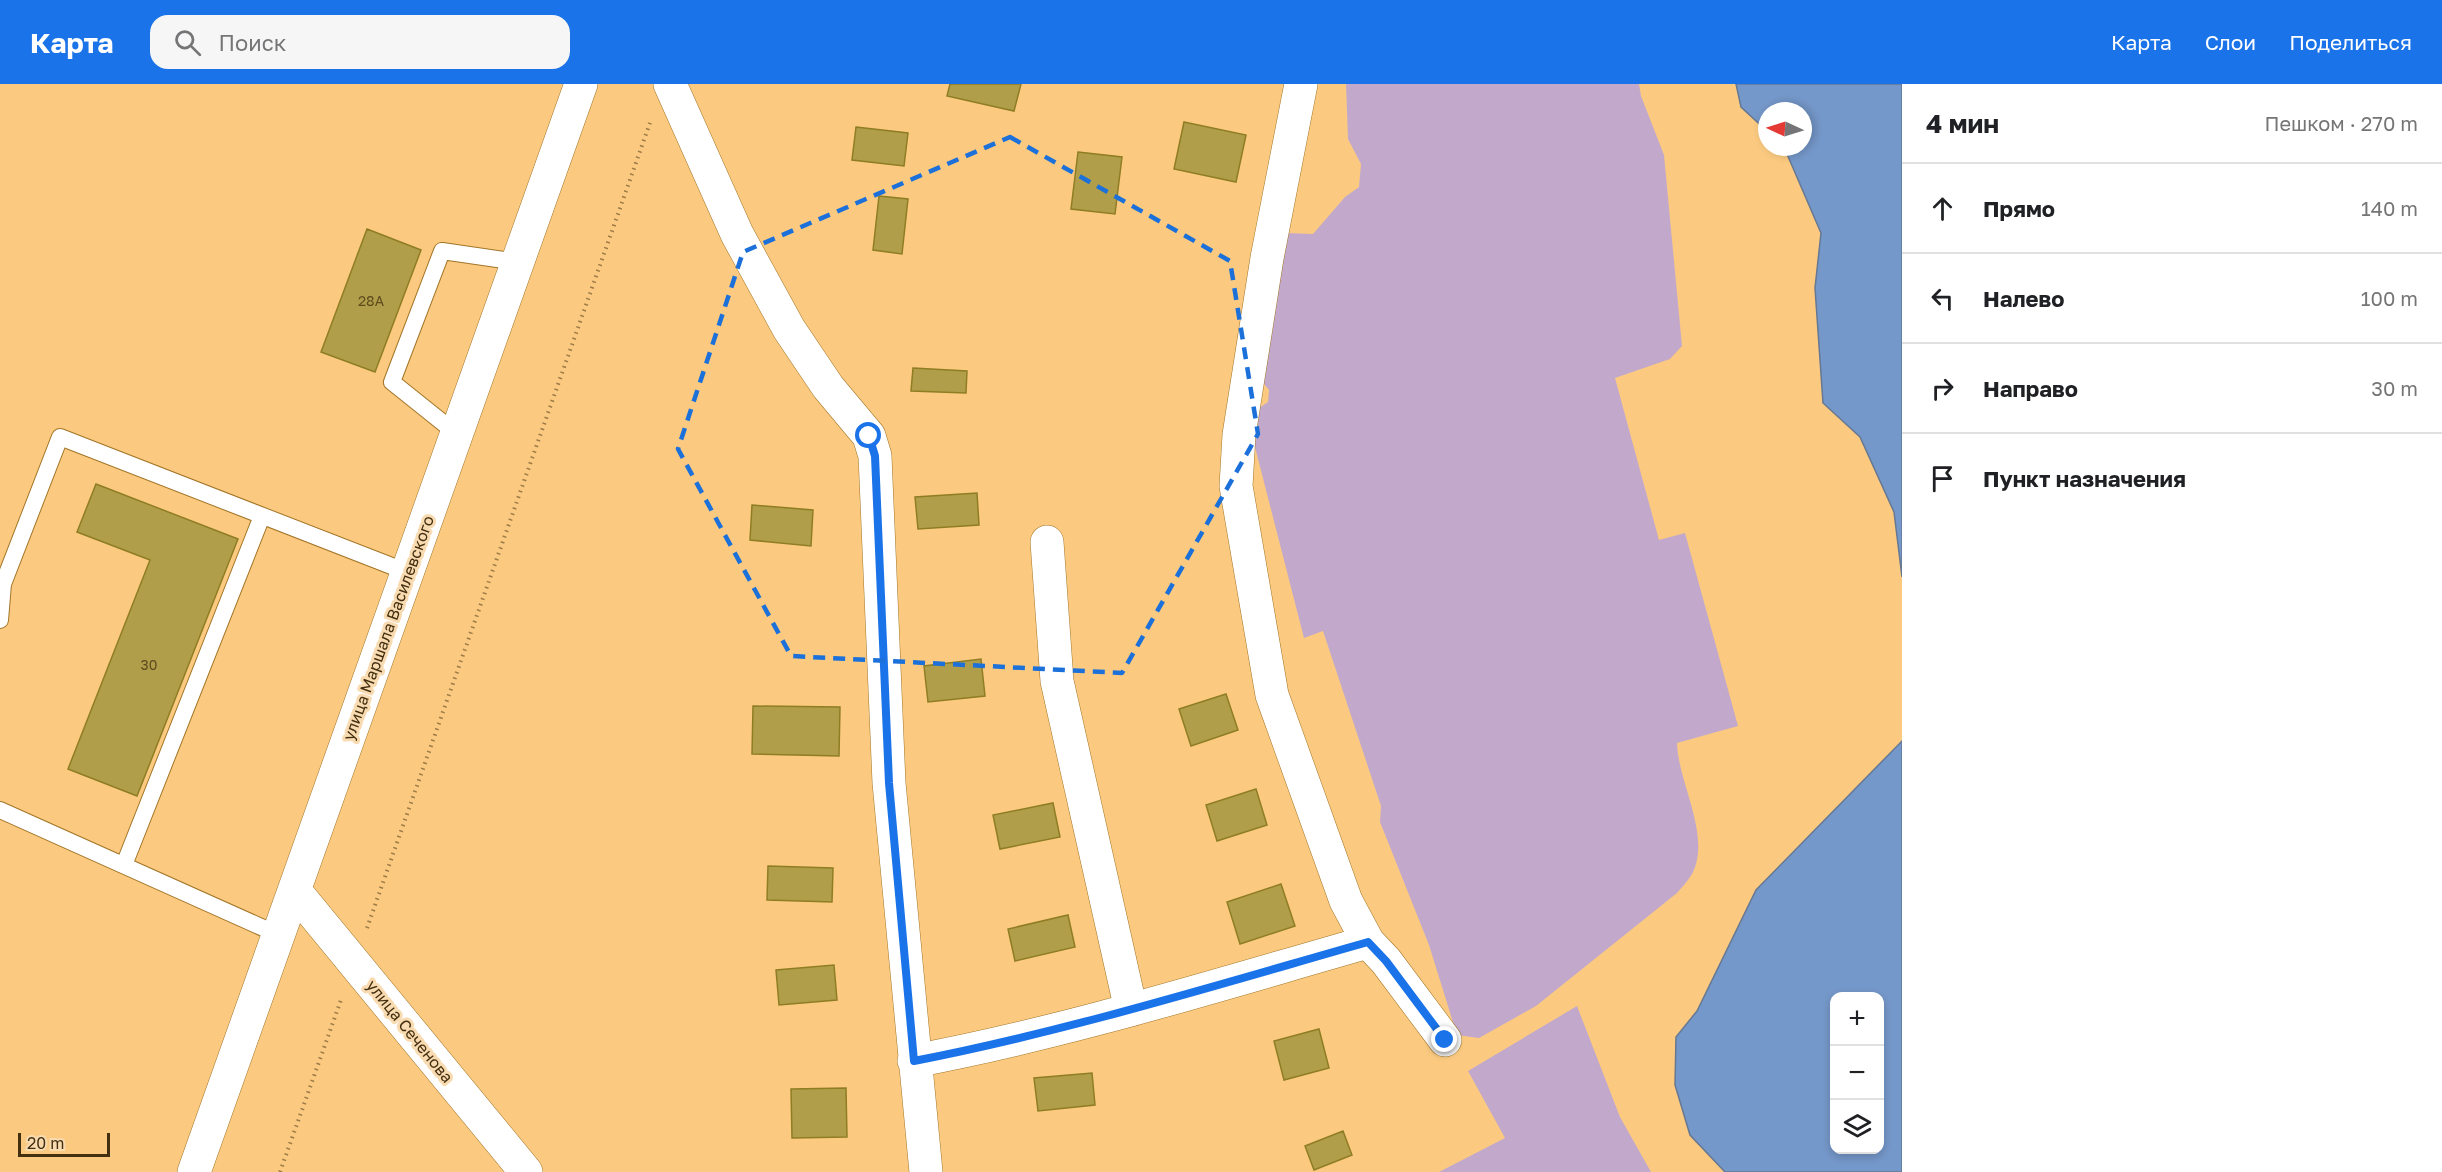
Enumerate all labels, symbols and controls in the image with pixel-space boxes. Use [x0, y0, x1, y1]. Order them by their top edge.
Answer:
search box [150, 15, 570, 69]
text: Карта [30, 26, 114, 59]
icon: search [171, 26, 204, 59]
text: Поиск [219, 29, 286, 56]
text: Карта [2111, 29, 2172, 55]
text: Слои [2205, 29, 2256, 55]
text: Поделиться [2289, 29, 2412, 55]
north arrow [1758, 102, 1812, 156]
text: 4 мин [1926, 108, 1999, 139]
text: Пешком · 270 m [2264, 111, 2418, 135]
icon: ahead [1926, 192, 1959, 225]
text: Прямо [1983, 195, 2055, 222]
text: 140 m [2361, 196, 2418, 220]
icon: left [1926, 282, 1959, 315]
text: Налево [1983, 285, 2065, 312]
text: 100 m [2361, 286, 2418, 310]
house number: 28А [358, 292, 385, 309]
icon: right [1926, 372, 1959, 405]
text: Направо [1983, 375, 2078, 402]
text: 30 m [2371, 376, 2418, 400]
route start [855, 422, 881, 448]
icon: arrive [1926, 462, 1959, 495]
text: Пункт назначения [1983, 465, 2186, 492]
street label: улица Маршала Василевского [338, 513, 438, 743]
house number: 30 [141, 656, 157, 673]
street label: улица Сеченова [362, 975, 458, 1087]
map controls [1830, 992, 1884, 1154]
button: + [1830, 992, 1884, 1046]
route end [1431, 1026, 1457, 1052]
button: − [1830, 1046, 1884, 1100]
button: layers [1830, 1100, 1884, 1154]
scale bar [18, 1130, 110, 1158]
text: 20 m [27, 1133, 64, 1153]

